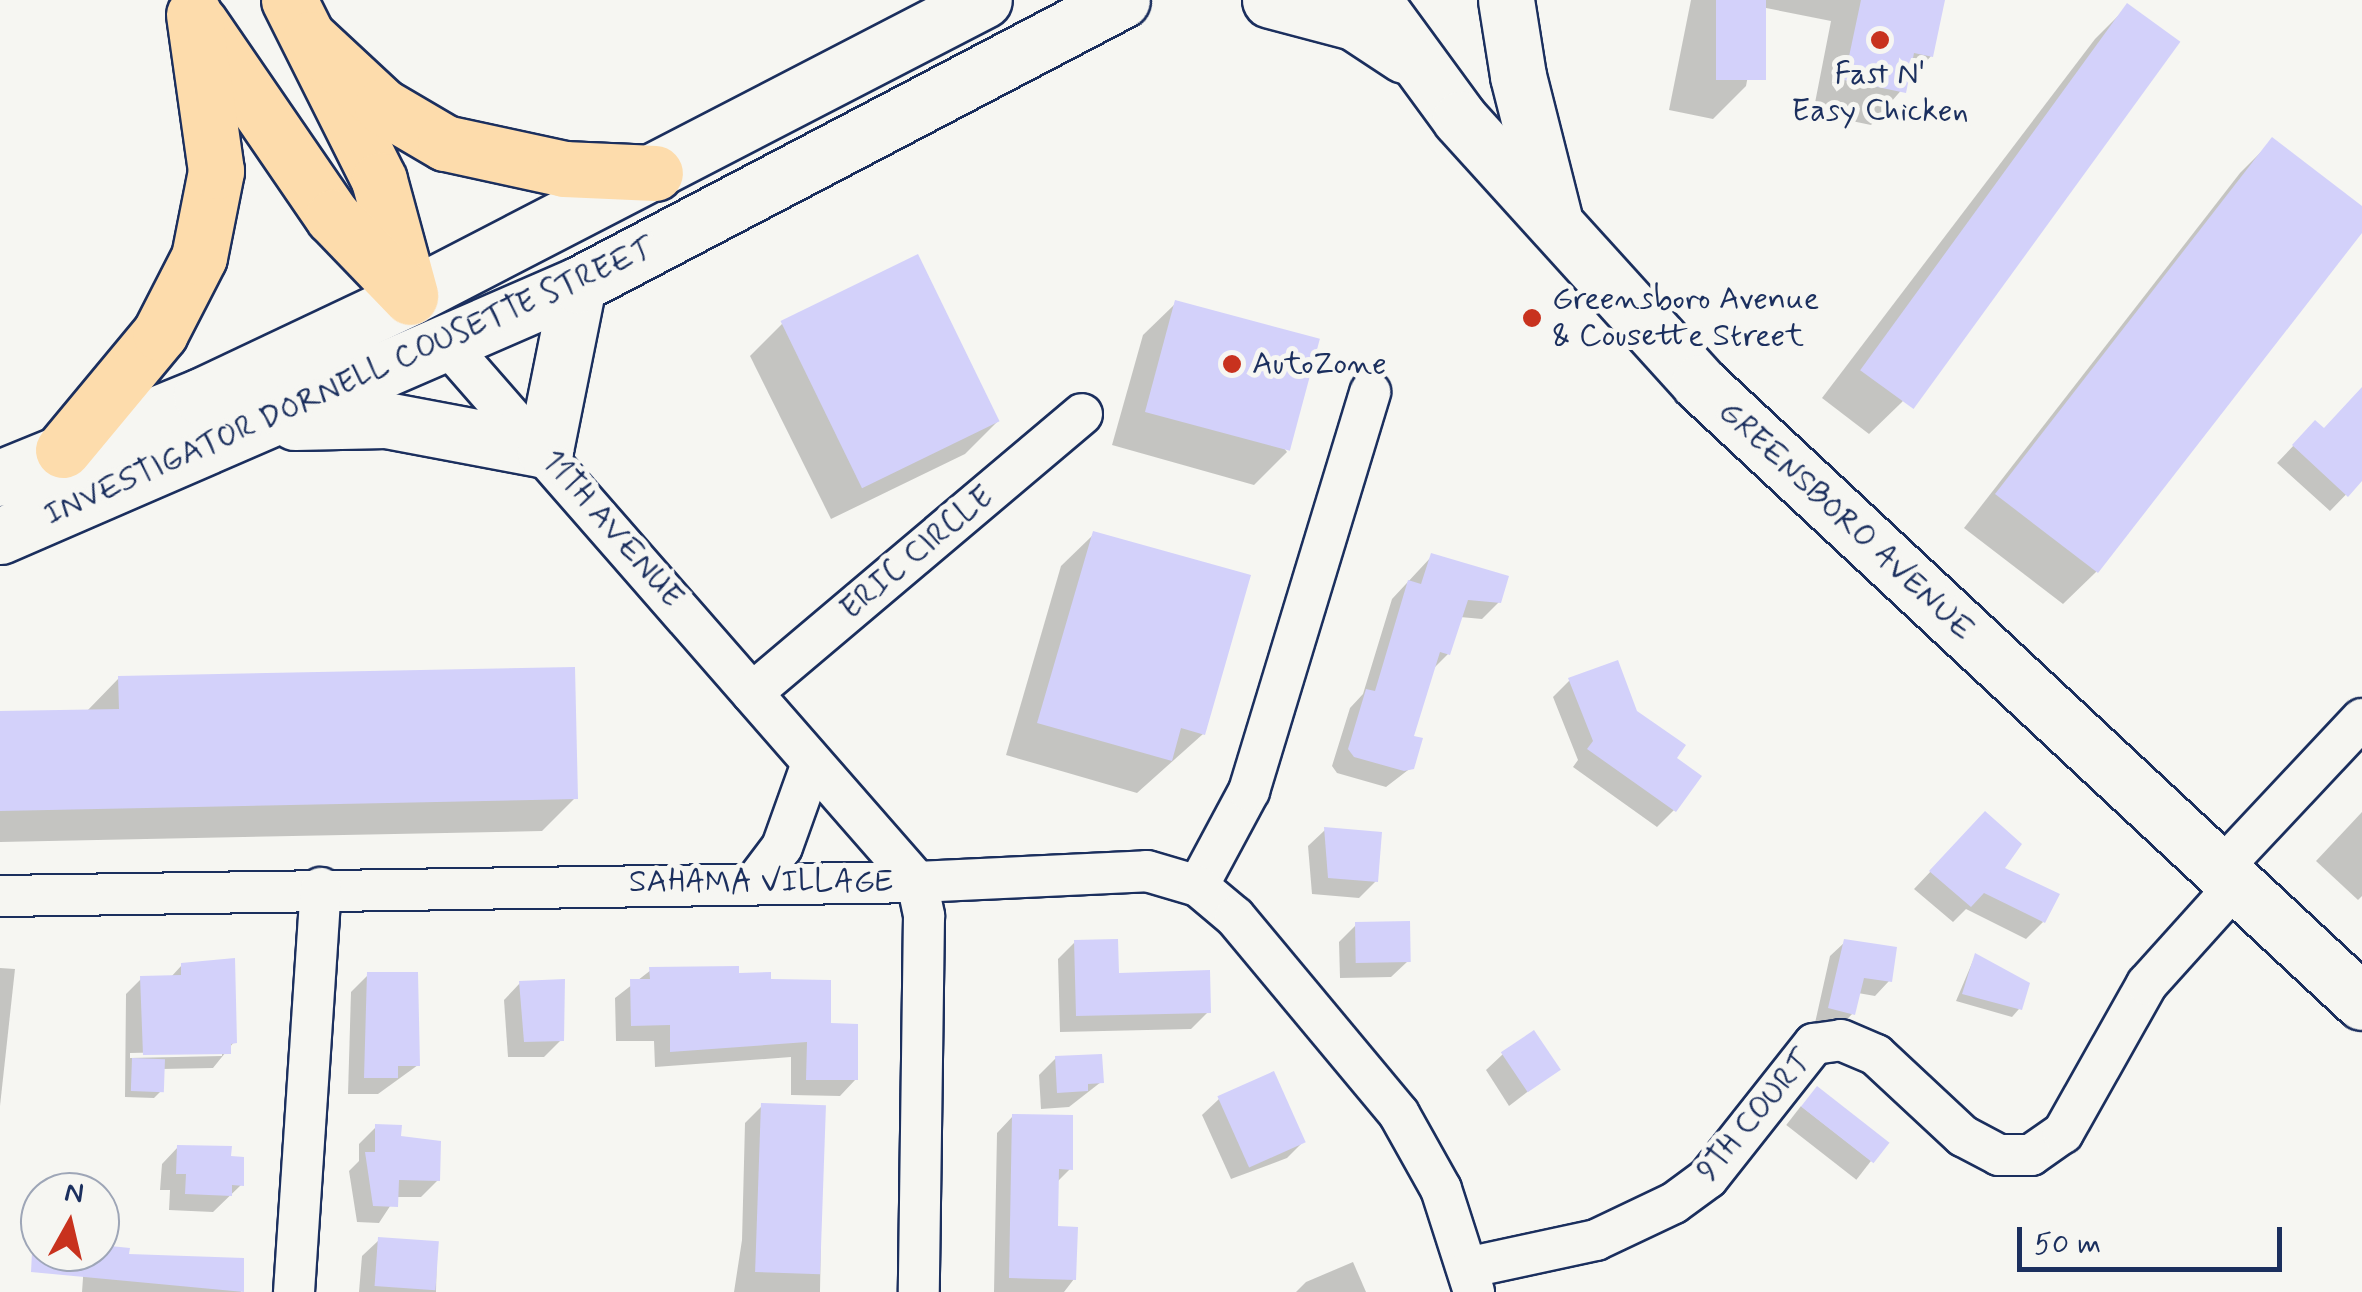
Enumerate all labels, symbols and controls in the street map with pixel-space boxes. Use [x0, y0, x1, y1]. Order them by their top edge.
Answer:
marker: Fast N' Easy Chicken [1869, 29, 1891, 51]
place label: Fast N' Easy Chicken [1789, 56, 1971, 131]
street label: INVESTIGATOR DORNELL COUSETTE STREET [36, 229, 662, 535]
place label: Greensboro Avenue & Cousette Street [1552, 281, 1819, 356]
marker: Greensboro Avenue & Cousette Street [1521, 307, 1543, 329]
place label: AutoZone [1252, 345, 1387, 383]
marker: AutoZone [1221, 353, 1243, 375]
street label: GREENSBORO AVENUE [1710, 393, 1982, 649]
street label: 11TH AVENUE [533, 443, 691, 615]
street label: ERIC CIRCLE [827, 473, 1007, 633]
street label: SAHAMA VILLAGE [629, 863, 893, 901]
street label: 9TH COURT [1689, 1042, 1821, 1190]
north arrow [20, 1172, 120, 1272]
text: N [62, 1174, 86, 1213]
scale bar [2022, 1207, 2287, 1269]
text: 50 m [2034, 1225, 2101, 1264]

